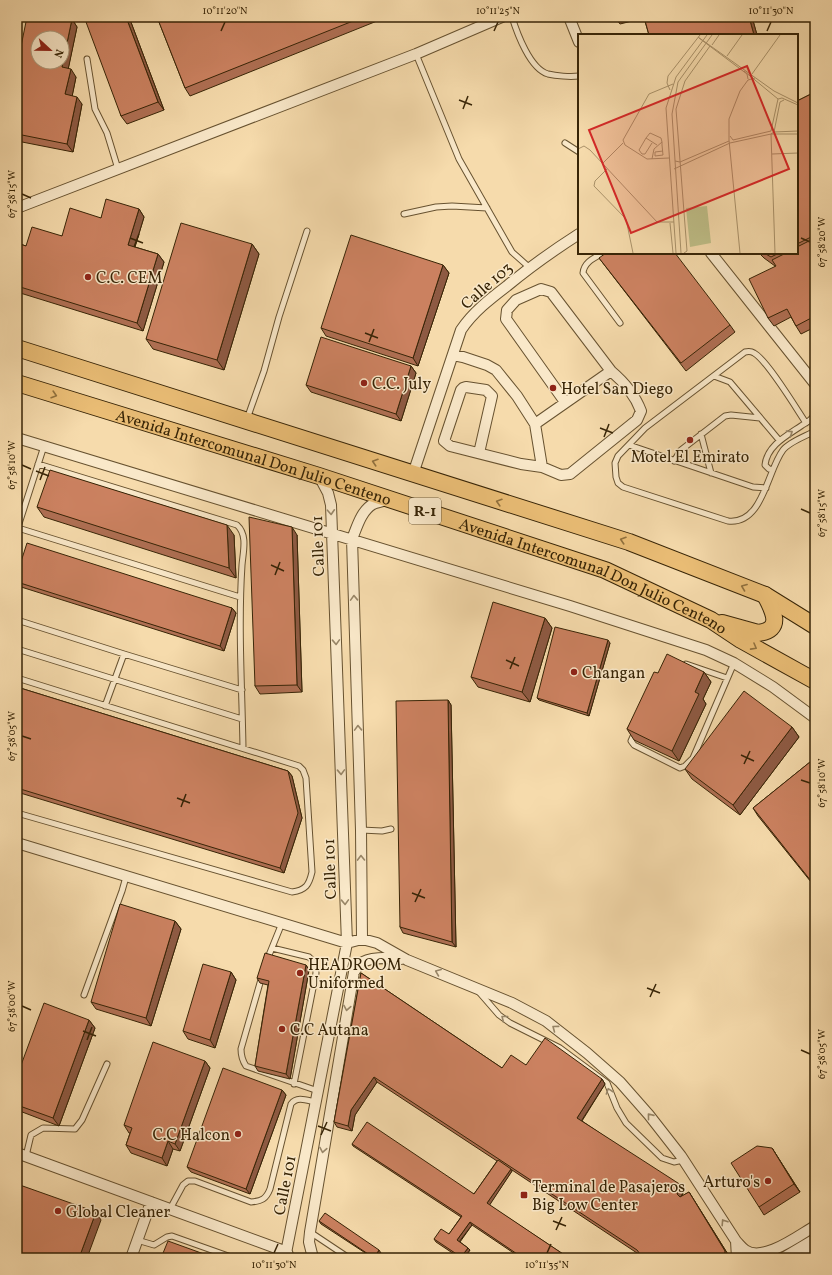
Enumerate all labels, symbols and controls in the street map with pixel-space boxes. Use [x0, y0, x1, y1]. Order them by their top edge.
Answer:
text: 10°11'20"N [203, 4, 248, 18]
text: 10°11'25"N [476, 4, 521, 18]
text: 10°11'30"N [749, 4, 794, 18]
north arrow [30, 30, 70, 70]
inset map [578, 34, 798, 254]
text: N [49, 47, 66, 60]
text: 67°58'15"W [5, 170, 19, 218]
text: 67°58'20"W [815, 217, 829, 267]
street label: Calle 103 [457, 258, 518, 315]
place label: C.C. CEM [96, 268, 162, 290]
marker: C.C. CEM [83, 272, 93, 282]
place label: C.C. July [372, 374, 431, 396]
marker: C.C. July [359, 378, 369, 388]
place label: Hotel San Diego [561, 379, 673, 401]
marker: Hotel San Diego [548, 383, 558, 393]
one-way arrow [51, 390, 58, 399]
street label: Avenida Intercomunal Don Julio Centeno [113, 405, 394, 512]
one-way arrow [786, 431, 793, 438]
marker: Motel El Emirato [685, 435, 695, 445]
text: 67°58'10"W [5, 440, 19, 490]
place label: Motel El Emirato [631, 447, 749, 469]
one-way arrow [372, 459, 379, 467]
text: 67°58'15"W [815, 489, 829, 537]
road number: R-1 [409, 498, 441, 524]
one-way arrow [496, 498, 503, 506]
one-way arrow [327, 509, 336, 515]
street label: Avenida Intercomunal Don Julio Centeno [456, 514, 731, 641]
street label: Calle 101 [307, 515, 331, 577]
one-way arrow [620, 537, 627, 545]
one-way arrow [741, 584, 748, 592]
one-way arrow [350, 595, 358, 601]
one-way arrow [332, 639, 340, 645]
one-way arrow [750, 642, 757, 650]
place label: Changan [582, 663, 645, 685]
marker: Changan [569, 667, 579, 677]
text: 67°58'05"W [5, 711, 19, 761]
one-way arrow [354, 725, 362, 731]
text: 67°58'10"W [815, 758, 829, 808]
one-way arrow [336, 769, 345, 775]
street label: Calle 101 [319, 838, 343, 900]
one-way arrow [357, 855, 365, 861]
one-way arrow [341, 899, 350, 905]
place label: HEADROOM Uniformed [308, 955, 402, 995]
marker: HEADROOM Uniformed [295, 968, 305, 978]
one-way arrow [434, 969, 442, 977]
text: 67°58'00"W [5, 980, 19, 1032]
one-way arrow [344, 1005, 352, 1011]
one-way arrow [501, 1016, 508, 1023]
place label: C.C Autana [290, 1020, 369, 1042]
marker: C.C Autana [277, 1024, 287, 1034]
one-way arrow [552, 1026, 559, 1033]
text: 67°58'05"W [815, 1029, 829, 1079]
one-way arrow [606, 1087, 614, 1094]
one-way arrow [647, 1113, 654, 1120]
place label: C.C Halcon [152, 1125, 230, 1147]
marker: C.C Halcon [233, 1129, 243, 1139]
one-way arrow [319, 1147, 328, 1153]
street label: Calle 101 [269, 1153, 303, 1217]
place label: Arturo's [703, 1172, 760, 1194]
marker: Arturo's [763, 1176, 773, 1186]
place label: Terminal de Pasajeros Big Low Center [532, 1177, 685, 1217]
marker: Terminal de Pasajeros Big Low Center [519, 1190, 529, 1200]
place label: Global Cleaner [66, 1202, 170, 1224]
marker: Global Cleaner [53, 1206, 63, 1216]
one-way arrow [722, 1220, 729, 1227]
text: 10°11'30"N [252, 1258, 297, 1272]
text: 10°11'35"N [525, 1258, 570, 1272]

